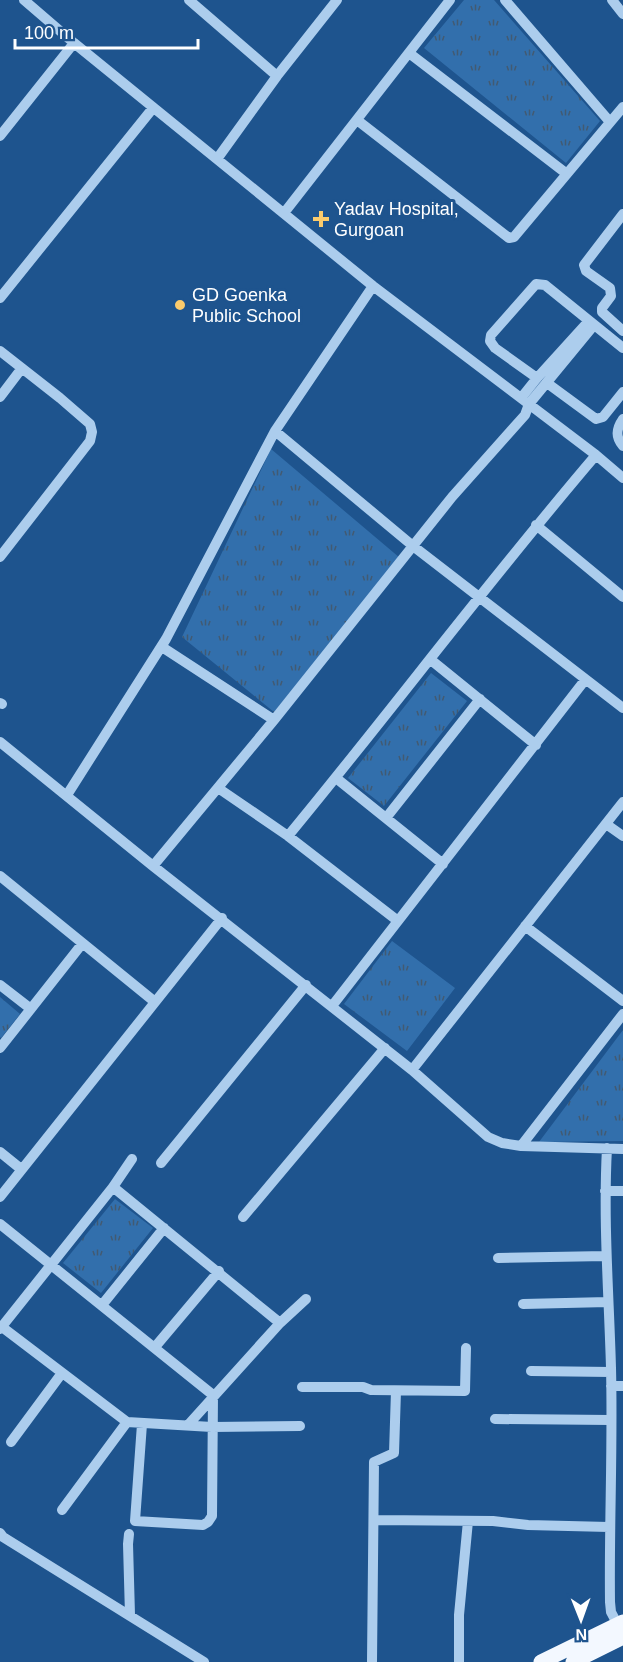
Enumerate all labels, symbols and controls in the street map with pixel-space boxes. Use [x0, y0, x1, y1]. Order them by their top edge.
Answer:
scale bar [15, 12, 198, 50]
text: 100 m [24, 23, 74, 43]
place label: Yadav Hospital, Gurgoan [334, 199, 459, 240]
marker: Yadav Hospital, Gurgoan [312, 210, 330, 228]
place label: GD Goenka Public School [192, 285, 301, 326]
marker: GD Goenka Public School [173, 298, 187, 312]
north arrow [551, 1590, 611, 1650]
text: N [575, 1626, 587, 1643]

